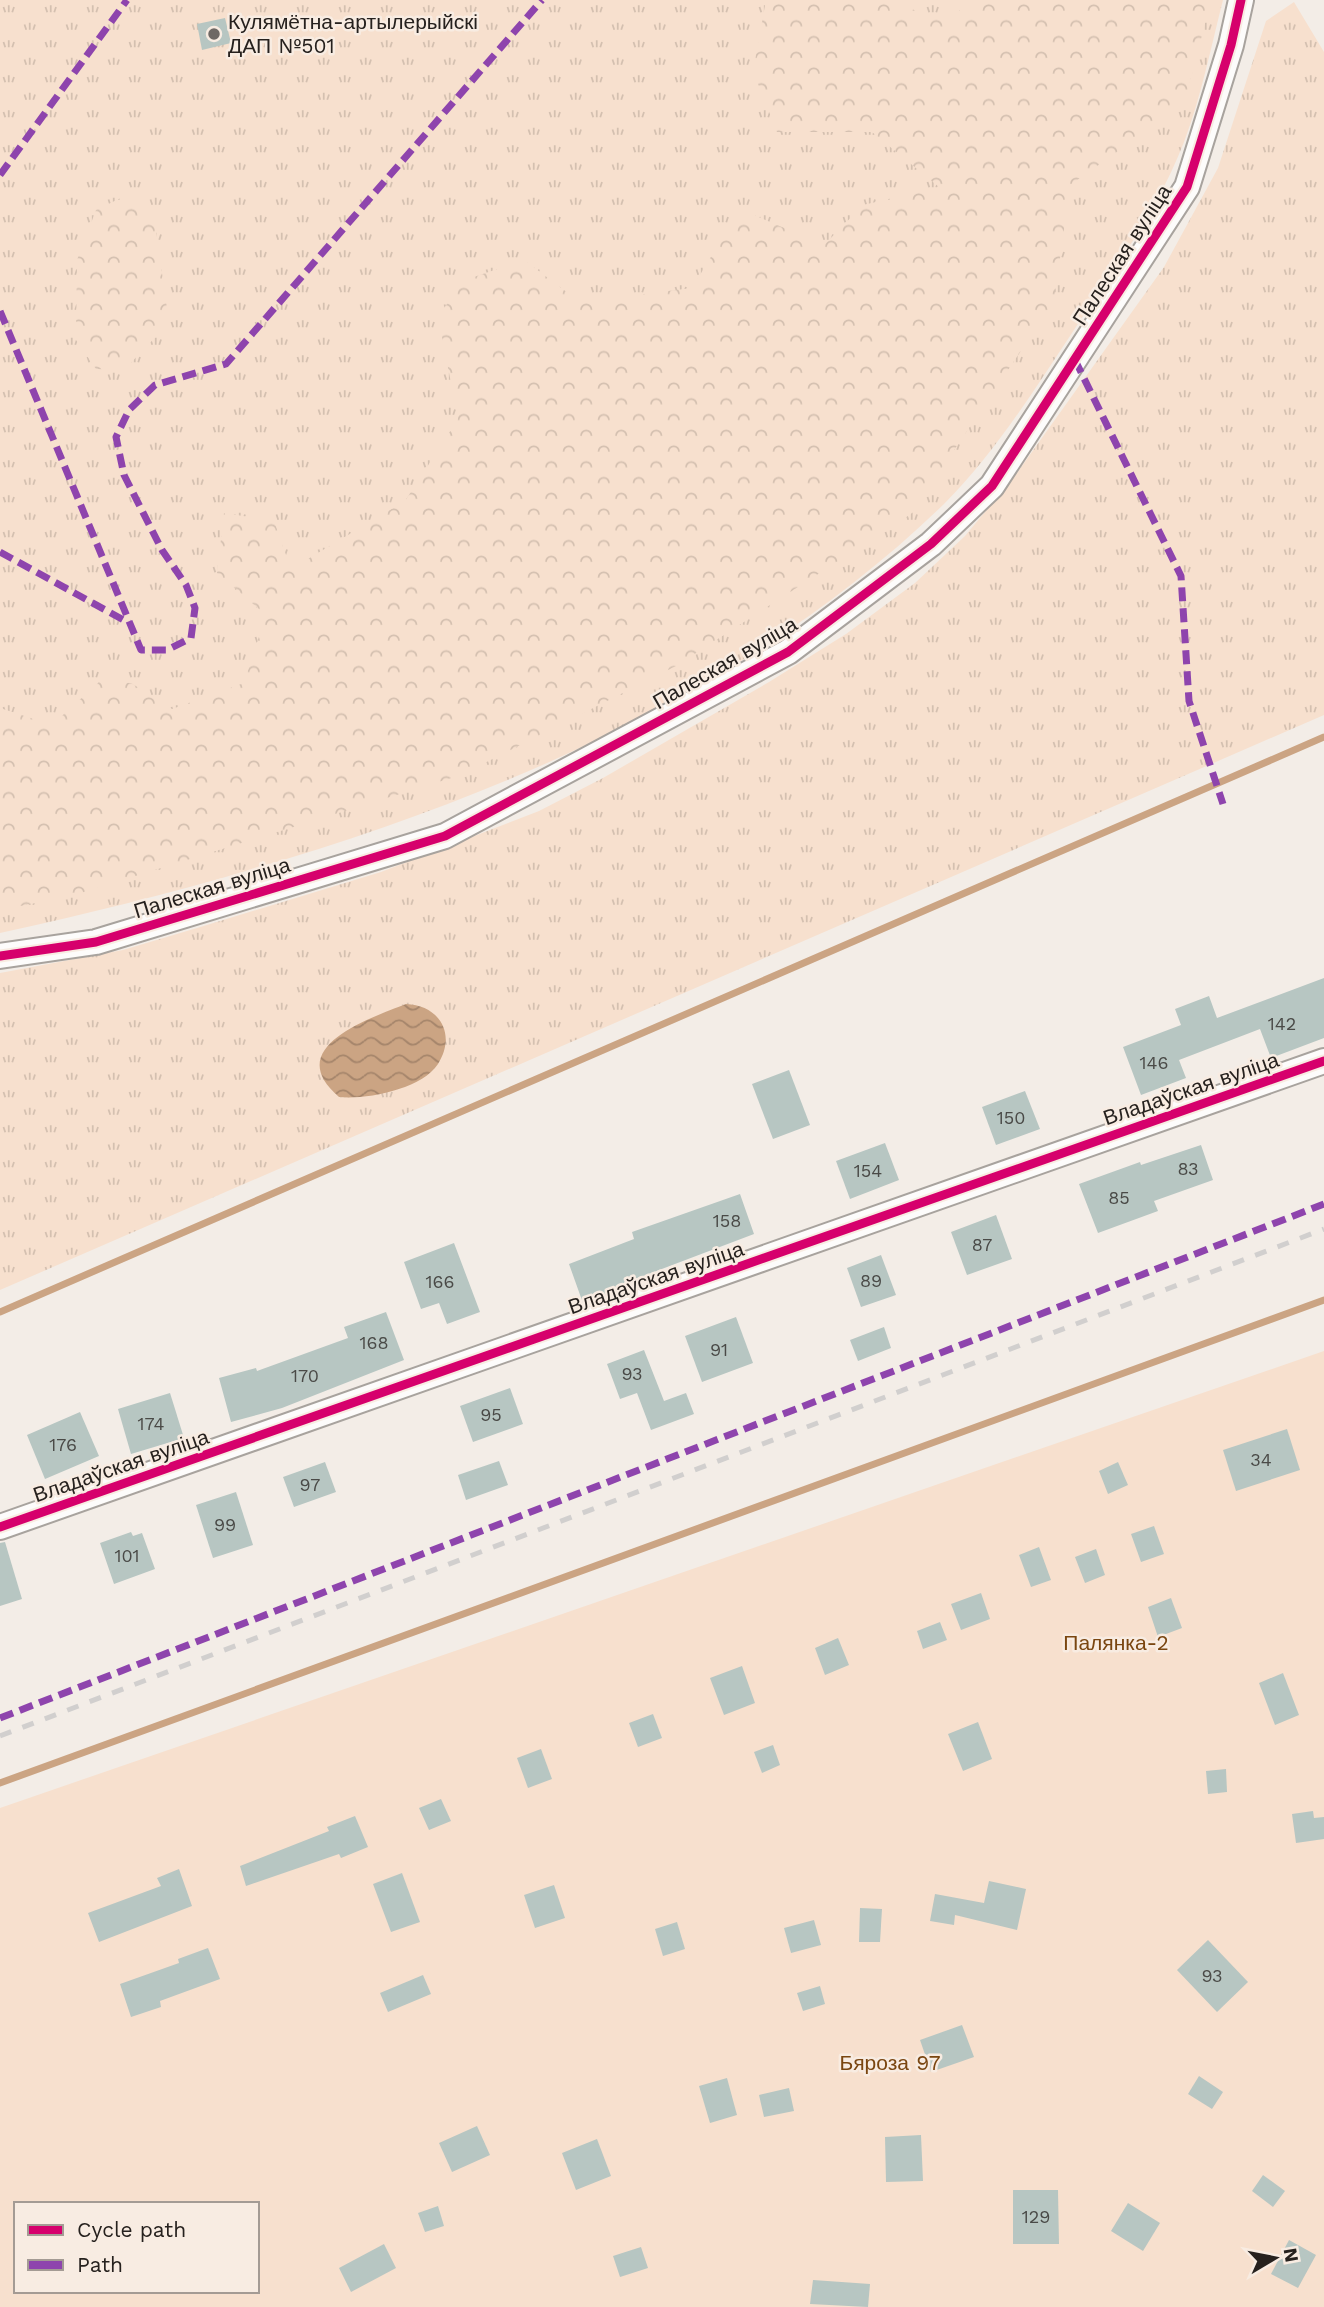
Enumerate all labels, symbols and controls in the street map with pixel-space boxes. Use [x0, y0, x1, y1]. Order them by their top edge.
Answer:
place label: Кулямётна-артылерыйскі ДАП №501 [228, 9, 478, 58]
marker: Кулямётна-артылерыйскі ДАП №501 [206, 26, 222, 42]
street label: Палеская вуліца [1067, 180, 1176, 330]
street label: Палеская вуліца [648, 611, 802, 714]
street label: Палеская вуліца [131, 852, 293, 923]
house number: 142 [1268, 1013, 1296, 1034]
street label: Владаўская вуліца [1100, 1047, 1282, 1130]
house number: 146 [1140, 1052, 1168, 1073]
house number: 150 [997, 1107, 1025, 1128]
house number: 83 [1177, 1158, 1199, 1179]
house number: 154 [854, 1160, 882, 1181]
house number: 85 [1108, 1187, 1130, 1208]
house number: 158 [713, 1210, 741, 1231]
house number: 87 [972, 1234, 992, 1255]
street label: Владаўская вуліца [565, 1236, 747, 1319]
house number: 89 [860, 1270, 882, 1291]
house number: 166 [426, 1271, 454, 1292]
house number: 168 [359, 1332, 389, 1353]
house number: 91 [710, 1339, 728, 1360]
house number: 93 [621, 1363, 643, 1384]
house number: 170 [291, 1365, 319, 1386]
house number: 95 [480, 1404, 502, 1425]
house number: 174 [138, 1413, 164, 1434]
street label: Владаўская вуліца [30, 1424, 212, 1507]
house number: 176 [49, 1434, 77, 1455]
house number: 34 [1250, 1449, 1272, 1470]
house number: 97 [300, 1474, 320, 1495]
house number: 99 [214, 1514, 236, 1535]
house number: 101 [114, 1545, 140, 1566]
park label: Палянка-2 [1063, 1630, 1169, 1655]
house number: 93 [1201, 1965, 1223, 1986]
park label: Бяроза 97 [839, 2050, 941, 2075]
legend [14, 2202, 259, 2293]
house number: 129 [1022, 2206, 1050, 2227]
text: Cycle path [77, 2217, 186, 2242]
north arrow [1240, 2223, 1310, 2293]
text: N [1279, 2246, 1304, 2264]
text: Path [77, 2252, 123, 2277]

